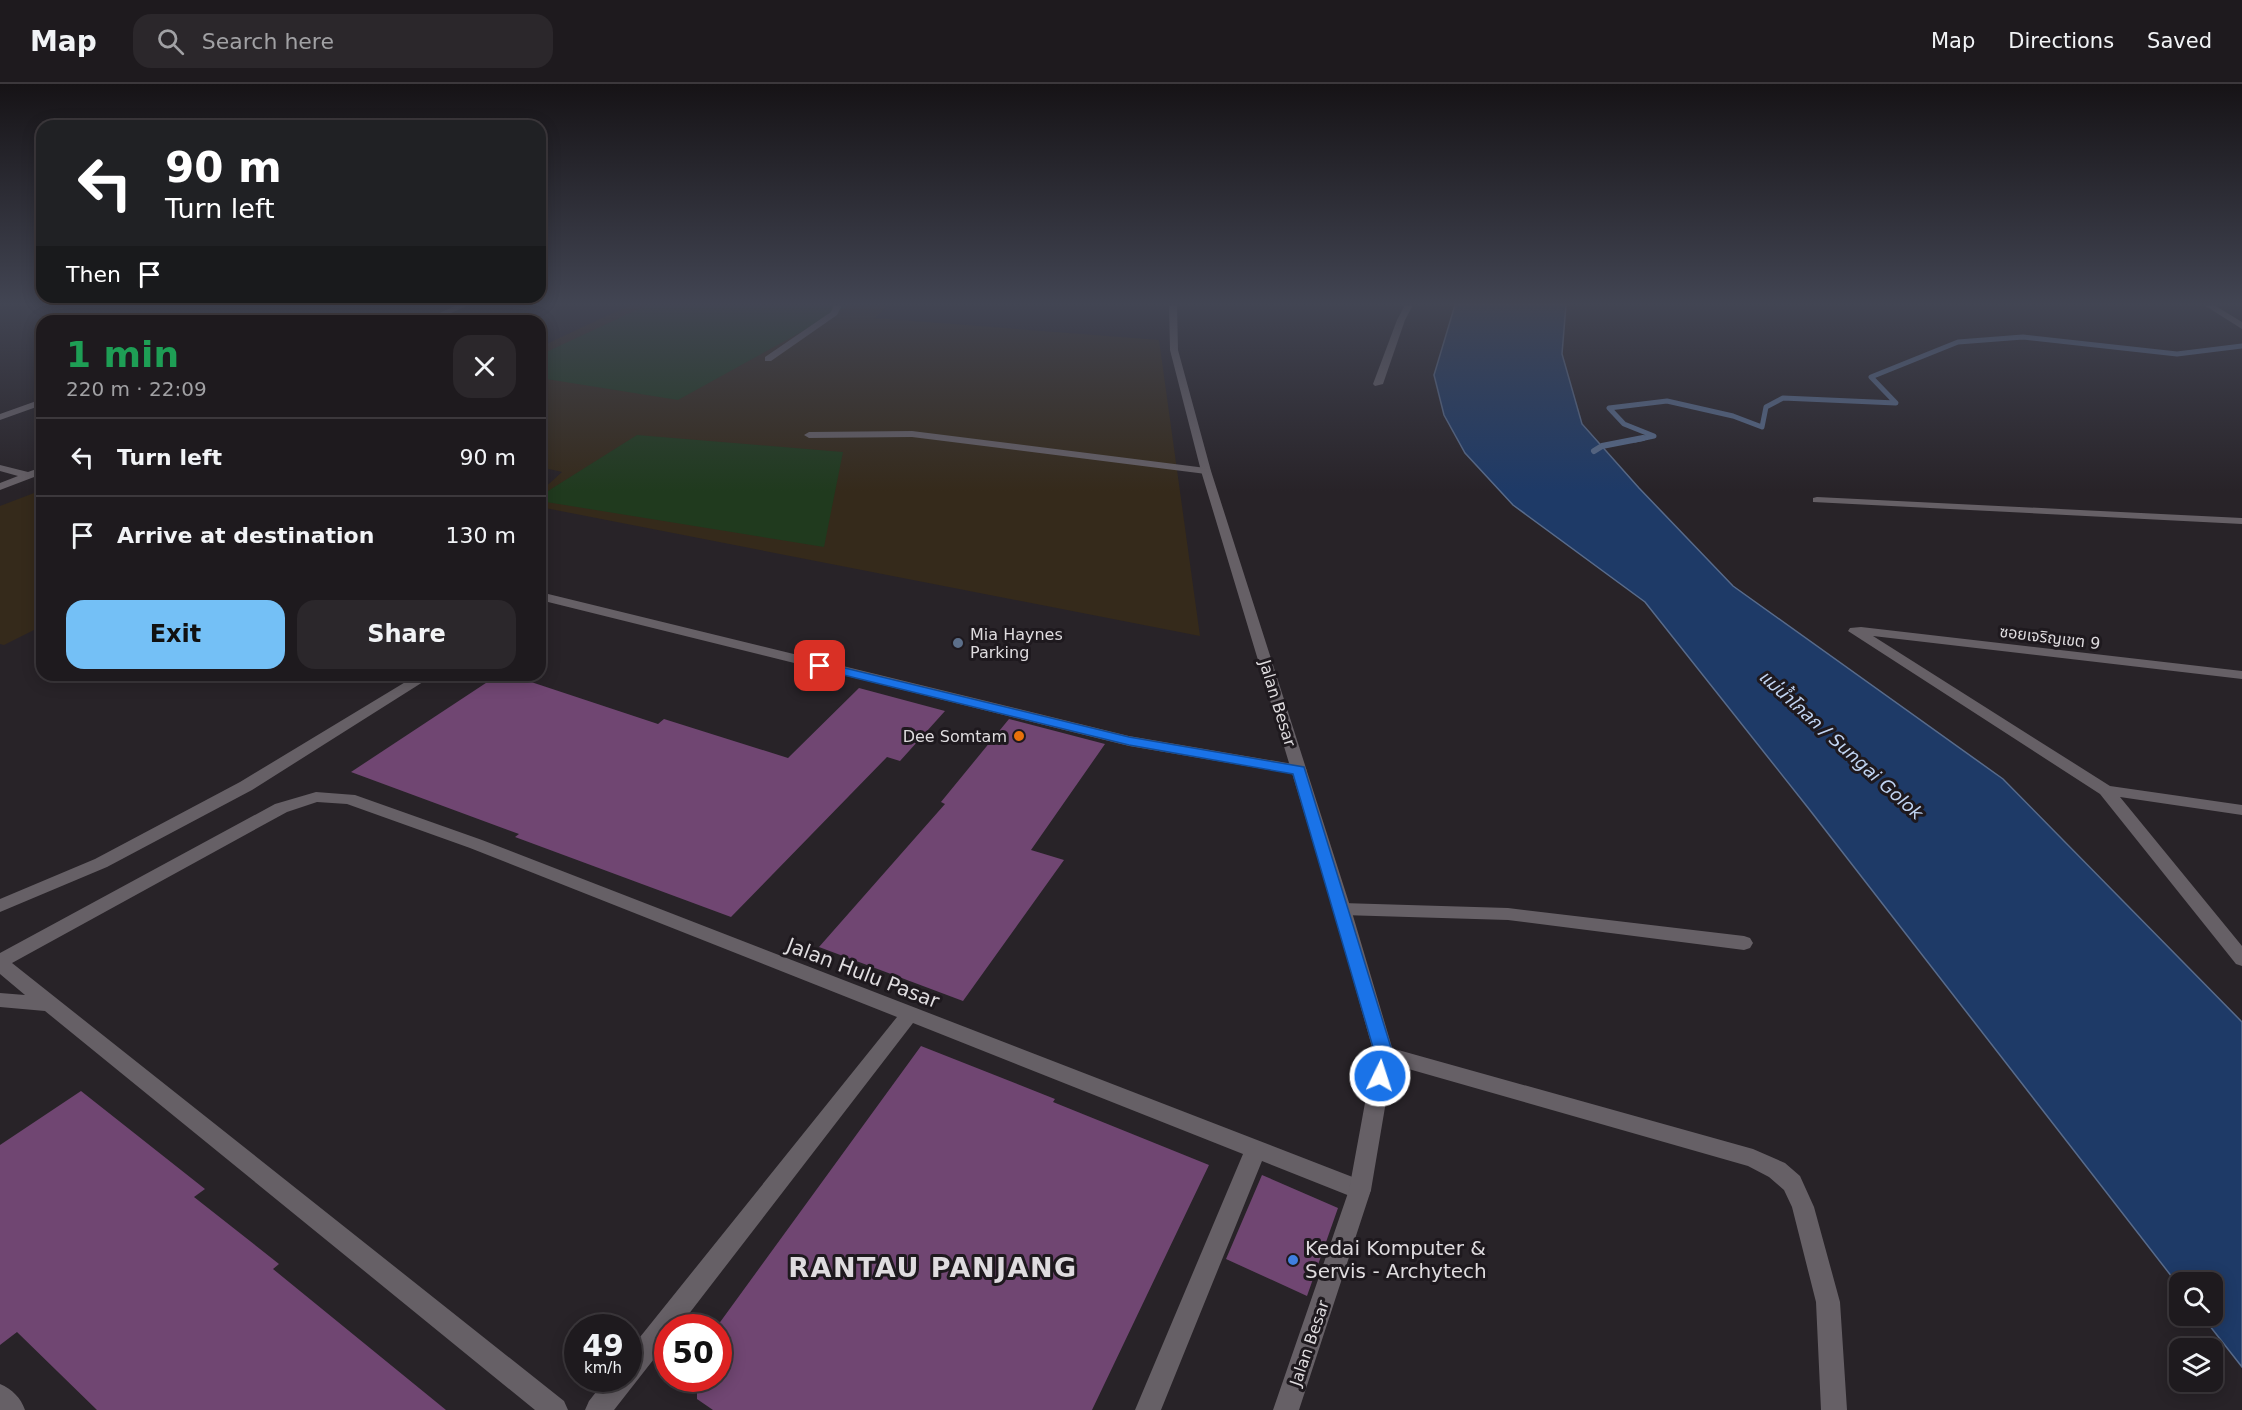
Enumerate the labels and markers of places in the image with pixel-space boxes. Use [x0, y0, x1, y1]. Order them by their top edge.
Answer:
place label: Mia Haynes Parking [970, 625, 1063, 662]
marker: Mia Haynes Parking [951, 636, 965, 650]
pin [794, 640, 845, 691]
place label: Dee Somtam [903, 727, 1007, 746]
marker: Dee Somtam [1012, 729, 1026, 743]
place label: Kedai Komputer & Servis - Archytech [1305, 1236, 1487, 1283]
marker: Kedai Komputer & Servis - Archytech [1286, 1253, 1300, 1267]

